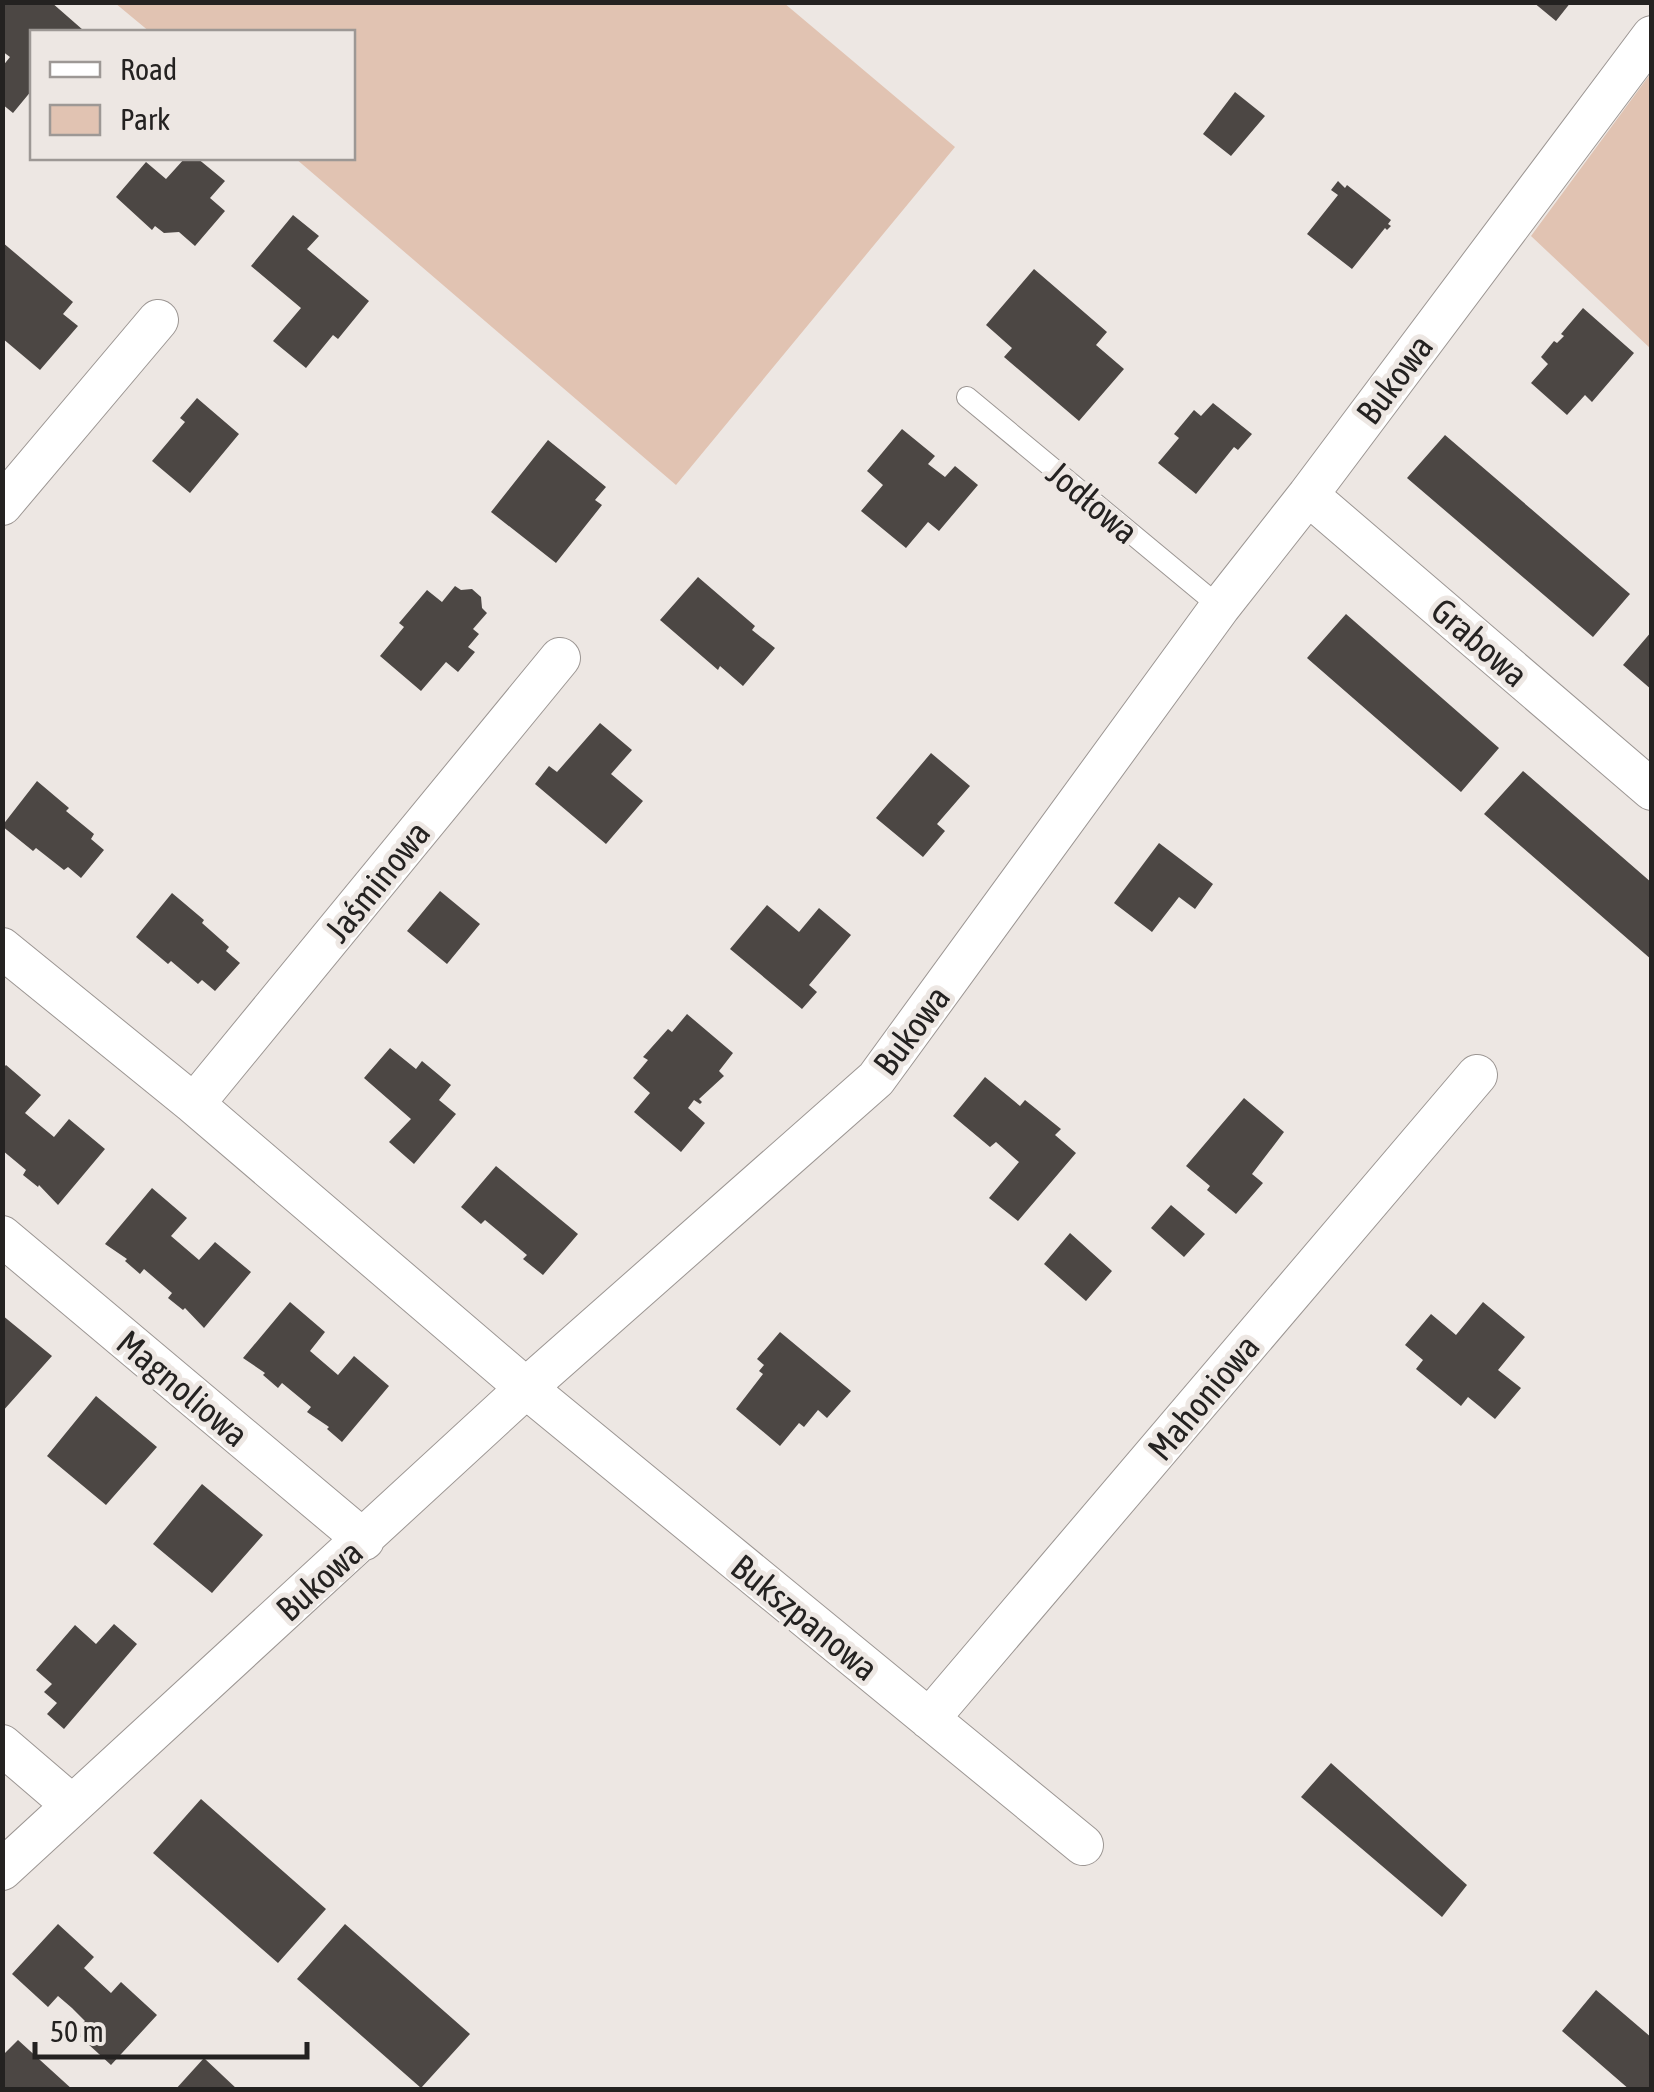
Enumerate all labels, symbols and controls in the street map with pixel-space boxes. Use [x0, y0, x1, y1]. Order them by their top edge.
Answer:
legend [30, 30, 355, 160]
text: Road [120, 52, 177, 86]
text: Park [120, 102, 170, 136]
street label: Bukowa [1348, 327, 1440, 431]
street label: Jodłowa [1040, 453, 1146, 551]
street label: Grabowa [1424, 590, 1536, 694]
street label: Jaśminowa [316, 813, 438, 949]
street label: Bukowa [865, 978, 957, 1082]
street label: Magnoliowa [109, 1322, 257, 1454]
street label: Mahoniowa [1139, 1326, 1267, 1468]
street label: Bukowa [268, 1531, 370, 1629]
street label: Bukszpanowa [724, 1546, 886, 1688]
scale bar [35, 1997, 308, 2059]
text: 50 m [50, 2014, 104, 2048]

